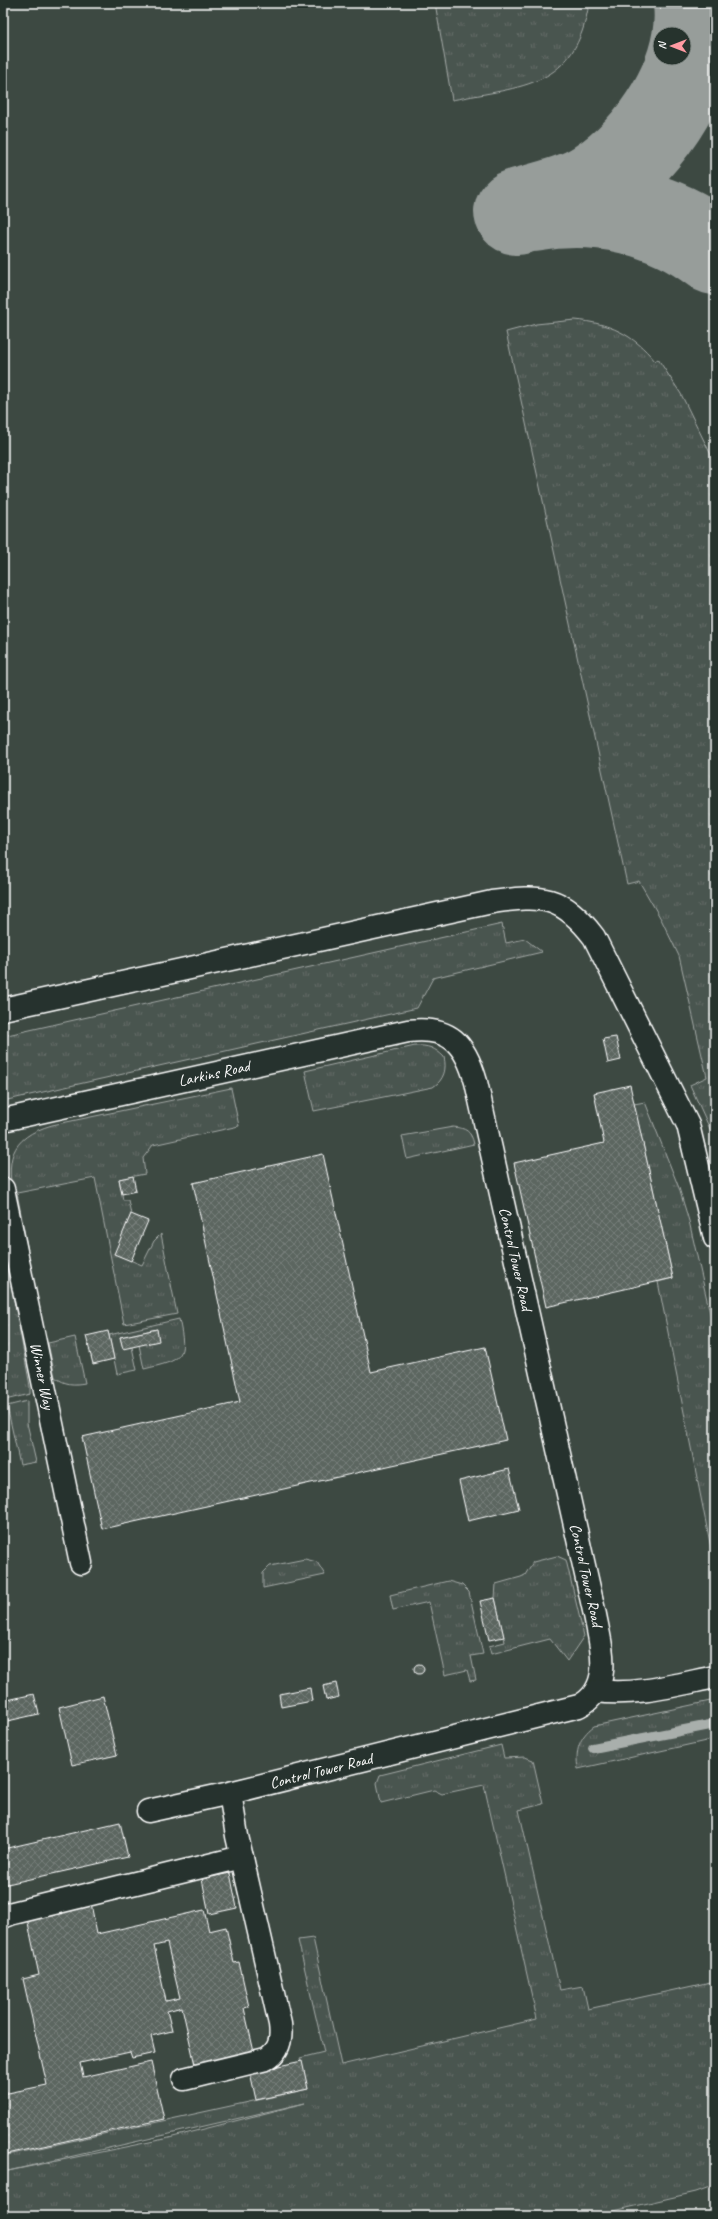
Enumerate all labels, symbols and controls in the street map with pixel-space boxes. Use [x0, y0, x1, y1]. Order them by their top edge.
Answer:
north arrow [652, 26, 692, 66]
text: N [655, 40, 669, 49]
street label: Larkins Road [176, 1056, 254, 1091]
street label: Control Tower Road [494, 1206, 537, 1315]
street label: Winner Way [25, 1341, 59, 1413]
street label: Control Tower Road [565, 1522, 608, 1631]
street label: Control Tower Road [268, 1748, 377, 1793]

